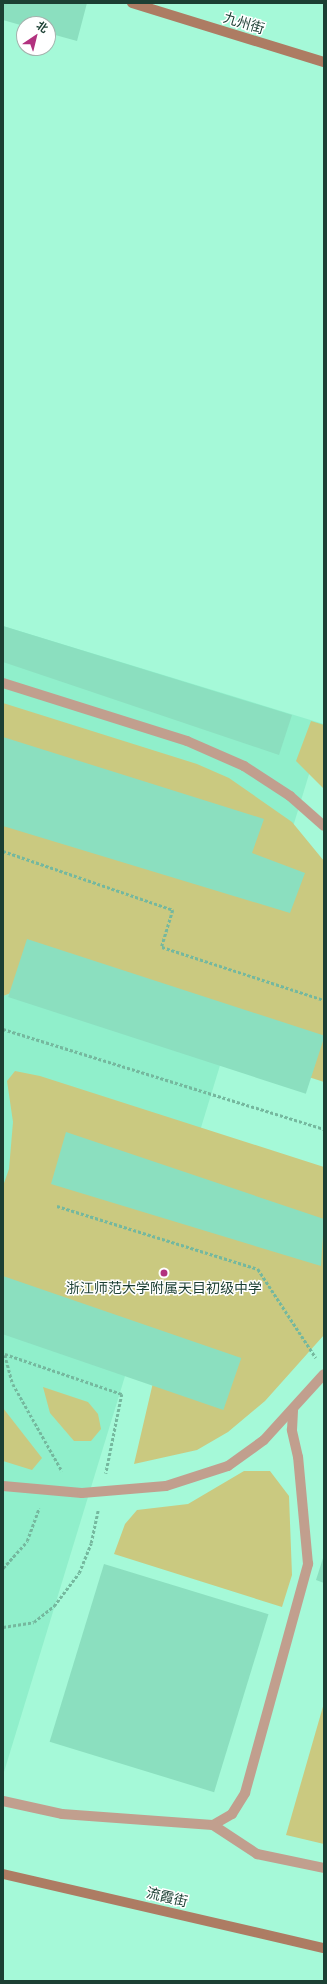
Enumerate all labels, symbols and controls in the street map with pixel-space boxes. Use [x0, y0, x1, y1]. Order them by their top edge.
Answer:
street label: 九州街 [221, 9, 267, 37]
north arrow [16, 16, 56, 56]
text: 北 [34, 18, 51, 35]
marker: 浙江师范大学附属天目初级中学 [159, 1268, 169, 1278]
place label: 浙江师范大学附属天目初级中学 [66, 1280, 262, 1296]
street label: 流霞街 [145, 1884, 189, 1910]

